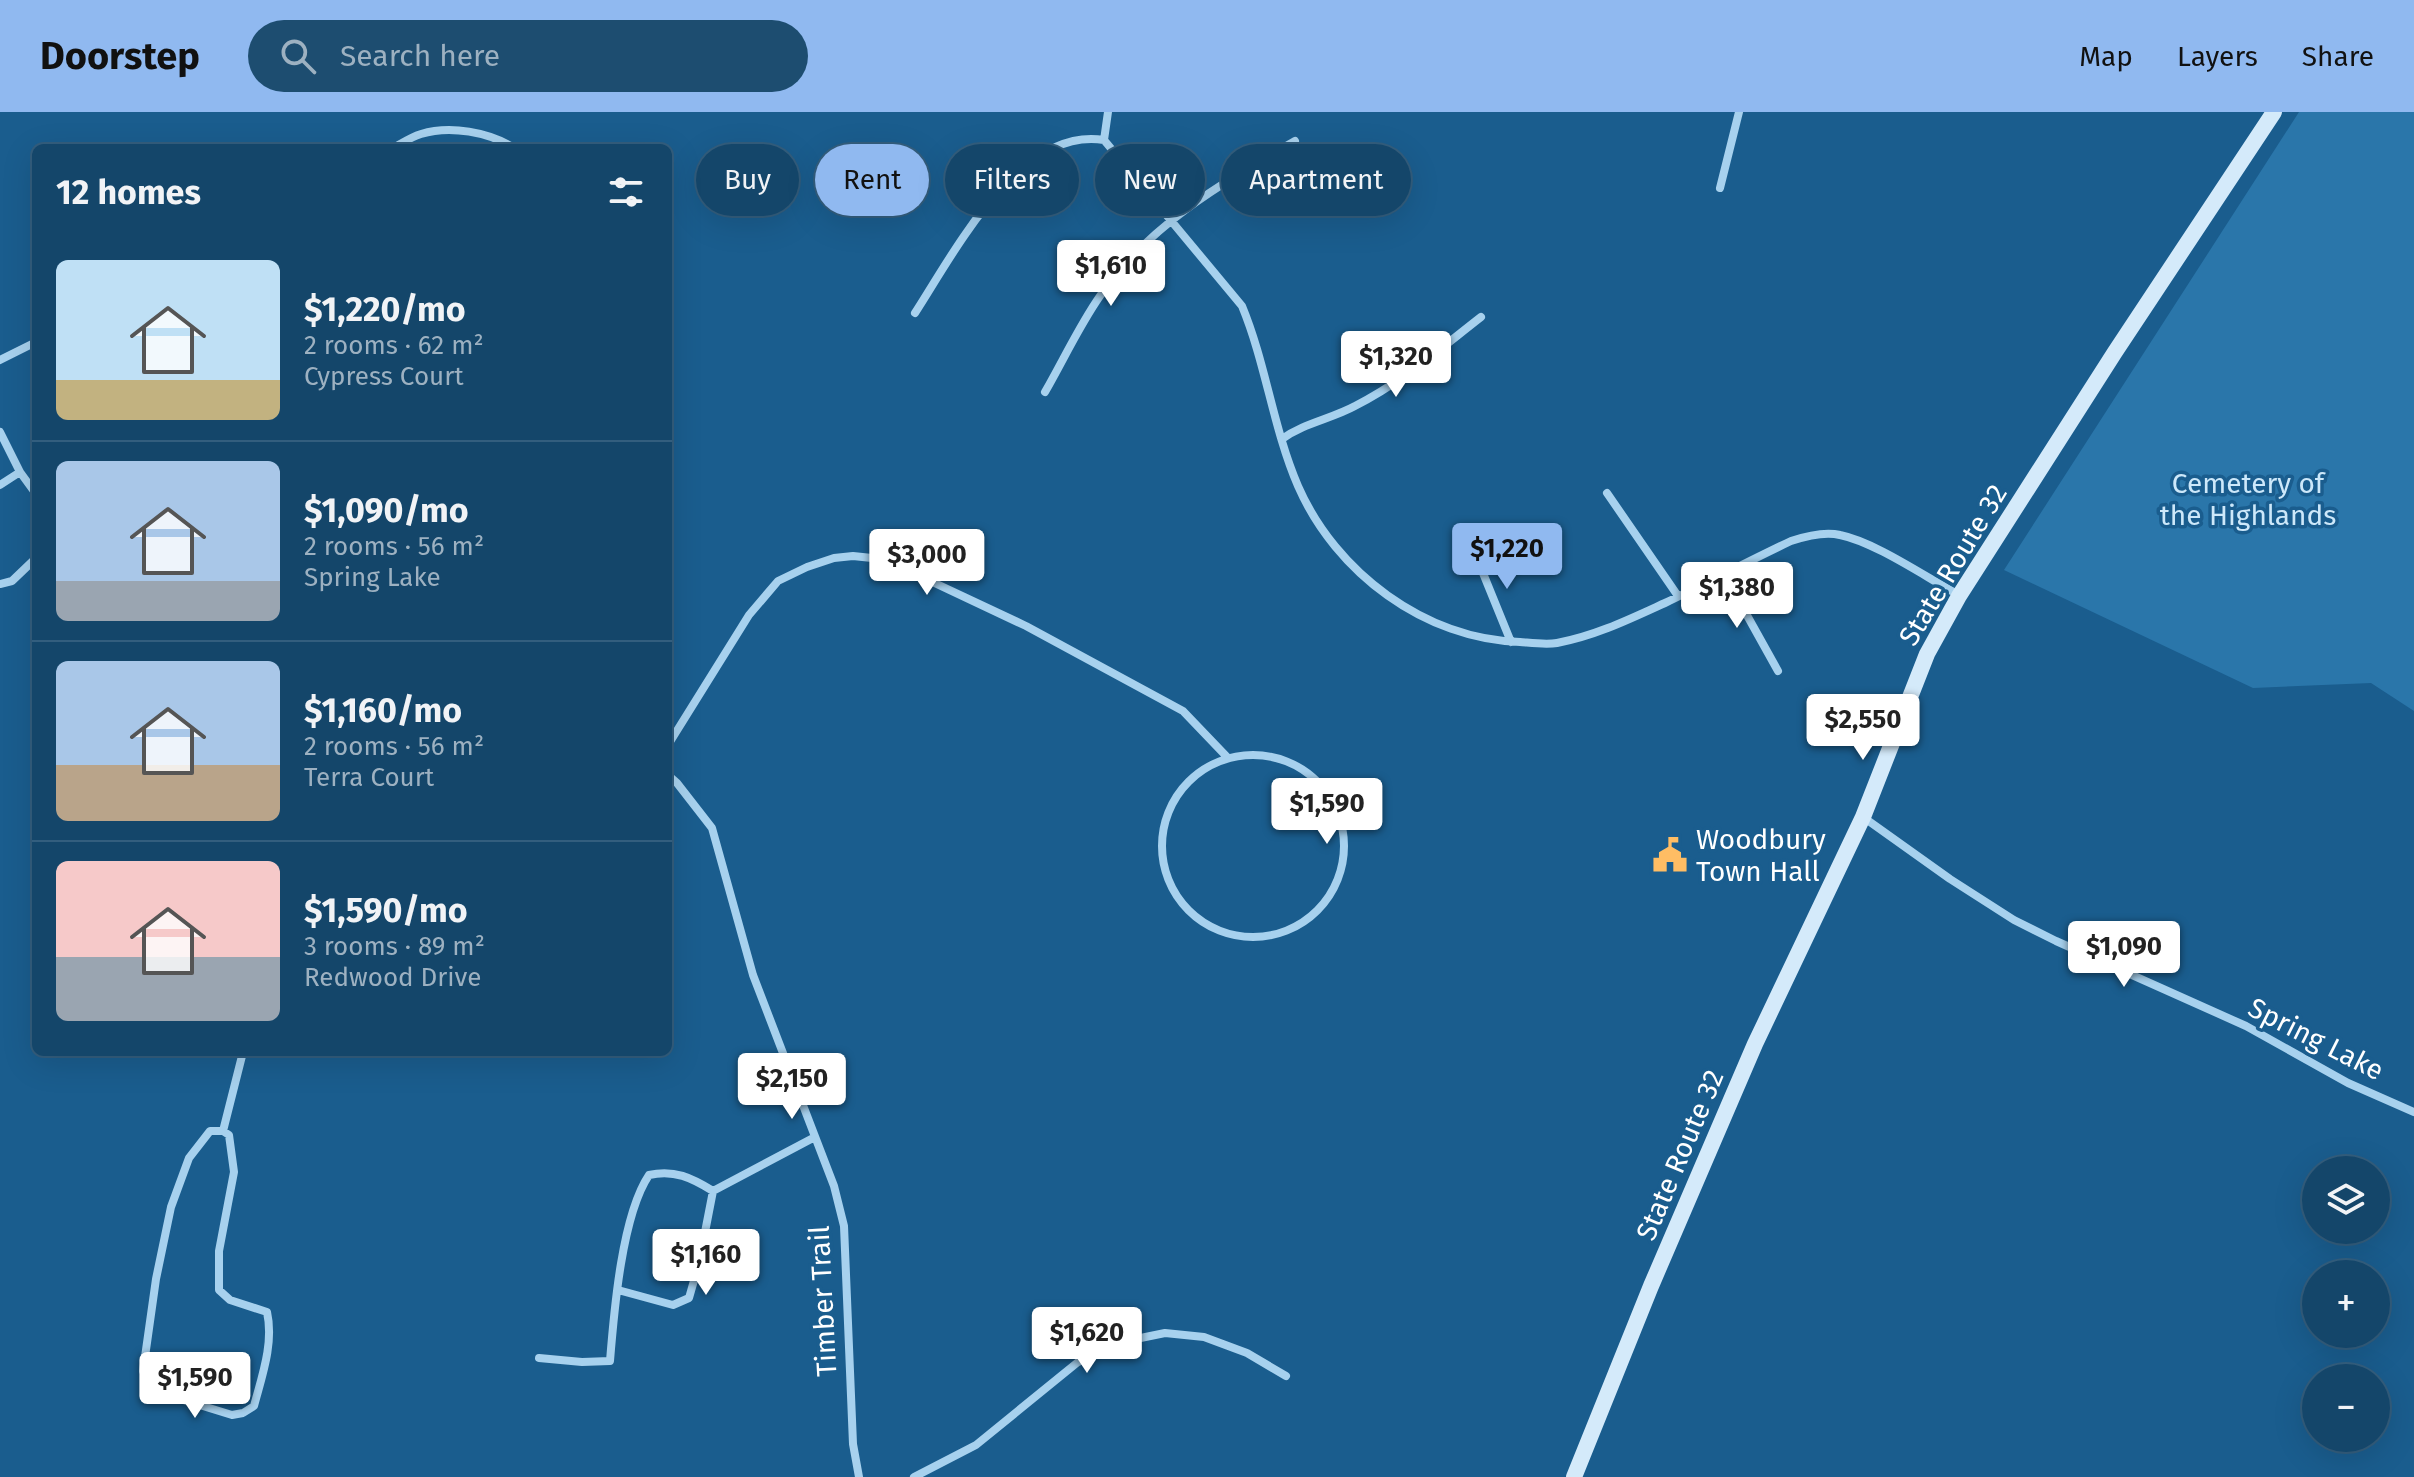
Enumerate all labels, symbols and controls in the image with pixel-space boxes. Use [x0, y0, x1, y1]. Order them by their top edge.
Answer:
search box [248, 20, 808, 92]
text: Doorstep [40, 33, 200, 79]
icon: search [276, 34, 320, 78]
text: Search here [340, 38, 500, 74]
text: Map [2079, 40, 2133, 73]
text: Layers [2177, 40, 2258, 73]
text: Share [2302, 40, 2374, 73]
chip: Buy [696, 144, 799, 216]
chip: Rent [815, 144, 929, 216]
chip: Filters [945, 144, 1079, 216]
chip: New [1095, 144, 1205, 216]
chip: Apartment [1221, 144, 1411, 216]
icon: filters [604, 170, 648, 214]
text: 12 homes [56, 172, 201, 213]
pin: $1,610 [1046, 240, 1176, 308]
text: $1,610 [1075, 250, 1147, 281]
text: $1,220/mo [304, 289, 466, 330]
icon: home [120, 292, 216, 388]
text: 2 rooms · 62 m² [304, 330, 484, 361]
pin: $1,320 [1331, 331, 1461, 399]
text: $1,320 [1359, 341, 1433, 372]
text: Cypress Court [304, 361, 464, 392]
park label: Cemetery of the Highlands [2160, 467, 2336, 532]
street label: State Route 32 [1892, 479, 2014, 651]
text: $1,090/mo [304, 490, 469, 531]
icon: home [120, 493, 216, 589]
pin: $1,220 [1442, 523, 1572, 591]
pin: $3,000 [862, 529, 992, 597]
text: 2 rooms · 56 m² [304, 531, 484, 562]
text: $1,220 [1470, 533, 1544, 564]
text: $3,000 [887, 539, 967, 570]
text: Spring Lake [304, 562, 441, 593]
pin: $1,380 [1672, 562, 1802, 630]
text: $1,380 [1699, 572, 1775, 603]
text: $1,160/mo [304, 690, 462, 731]
icon: home [120, 693, 216, 789]
pin: $2,550 [1798, 694, 1928, 762]
text: $2,550 [1825, 704, 1901, 735]
text: 2 rooms · 56 m² [304, 731, 484, 762]
text: Terra Court [304, 762, 434, 793]
pin: $1,590 [1262, 778, 1392, 846]
text: $1,590 [1289, 788, 1365, 819]
place label: Woodbury Town Hall [1696, 823, 1826, 888]
public building icon: Woodbury Town Hall [1651, 836, 1689, 874]
text: $1,590/mo [304, 890, 468, 931]
icon: home [120, 893, 216, 989]
pin: $1,090 [2059, 921, 2189, 989]
text: 3 rooms · 89 m² [304, 931, 485, 962]
text: $1,090 [2086, 931, 2162, 962]
text: Redwood Drive [304, 962, 481, 993]
street label: Spring Lake [2243, 991, 2389, 1087]
pin: $2,150 [727, 1053, 857, 1121]
text: $2,150 [756, 1063, 828, 1094]
street label: State Route 32 [1629, 1065, 1731, 1245]
map controls [2302, 1156, 2390, 1452]
button: layers [2302, 1156, 2390, 1244]
street label: Timber Trail [803, 1225, 843, 1377]
pin: $1,160 [641, 1229, 771, 1297]
text: $1,160 [671, 1239, 741, 1270]
button: + [2302, 1260, 2390, 1348]
pin: $1,620 [1022, 1307, 1152, 1375]
text: $1,620 [1050, 1317, 1124, 1348]
pin: $1,590 [130, 1352, 260, 1420]
text: $1,590 [157, 1362, 233, 1393]
button: − [2302, 1364, 2390, 1452]

